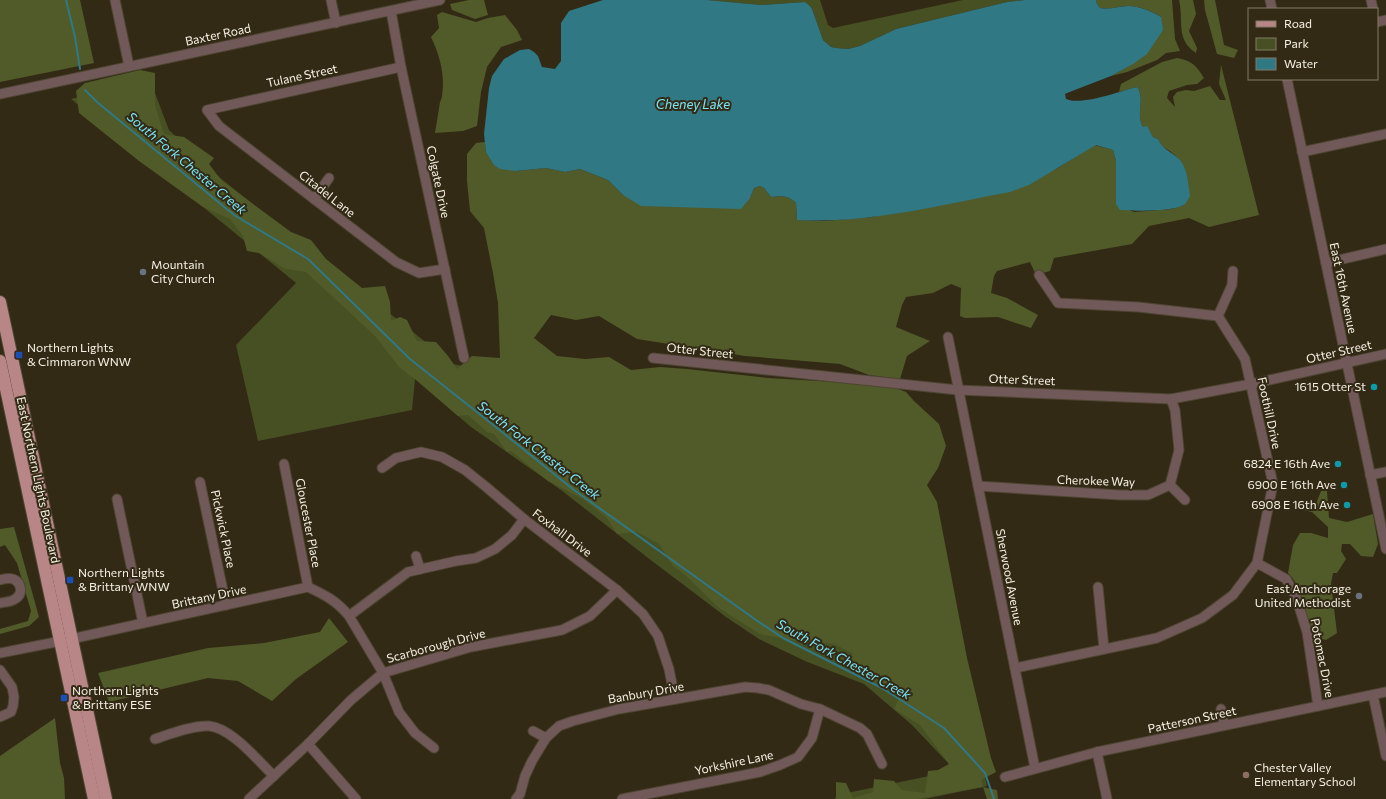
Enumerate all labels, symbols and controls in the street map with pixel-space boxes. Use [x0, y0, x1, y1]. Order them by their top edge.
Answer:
legend [1248, 8, 1378, 80]
text: Road [1284, 16, 1312, 30]
street label: Baxter Road [184, 20, 252, 48]
text: Park [1284, 36, 1310, 50]
text: Water [1284, 56, 1318, 70]
street label: Tulane Street [265, 61, 339, 89]
water label: Cheney Lake [656, 96, 730, 112]
water label: South Fork Chester Creek [124, 108, 251, 218]
street label: Colgate Drive [424, 144, 453, 219]
street label: Citadel Lane [297, 167, 359, 219]
street label: East 16th Avenue [1328, 241, 1360, 335]
place label: Mountain City Church [151, 257, 215, 285]
marker: Mountain City Church [138, 267, 148, 277]
street label: Otter Street [1305, 337, 1373, 365]
place label: Northern Lights & Cimmaron WNW [27, 340, 131, 368]
street label: Otter Street [666, 340, 734, 360]
marker: Northern Lights & Cimmaron WNW [14, 350, 24, 360]
street label: Otter Street [988, 371, 1056, 387]
street label: Foothill Drive [1256, 376, 1284, 450]
place label: 1615 Otter St [1294, 379, 1366, 393]
marker: 1615 Otter St [1369, 382, 1379, 392]
street label: East Northern Lights Boulevard [14, 395, 63, 564]
water label: South Fork Chester Creek [475, 397, 604, 503]
place label: 6824 E 16th Ave [1243, 456, 1330, 470]
marker: 6824 E 16th Ave [1333, 459, 1343, 469]
street label: Cherokee Way [1057, 472, 1135, 488]
street label: Gloucester Place [293, 477, 325, 569]
place label: 6900 E 16th Ave [1248, 477, 1336, 491]
marker: 6900 E 16th Ave [1339, 480, 1349, 490]
street label: Pickwick Place [209, 488, 239, 569]
place label: 6908 E 16th Ave [1251, 497, 1339, 511]
marker: 6908 E 16th Ave [1342, 500, 1352, 510]
street label: Foxhall Drive [530, 505, 595, 559]
street label: Sherwood Avenue [994, 527, 1026, 626]
place label: Northern Lights & Brittany WNW [78, 565, 170, 593]
marker: Northern Lights & Brittany WNW [65, 575, 75, 585]
street label: Brittany Drive [170, 581, 247, 611]
place label: East Anchorage United Methodist [1255, 581, 1351, 609]
marker: East Anchorage United Methodist [1354, 591, 1364, 601]
water label: South Fork Chester Creek [774, 615, 915, 703]
street label: Potomac Drive [1308, 617, 1338, 699]
street label: Scarborough Drive [385, 625, 487, 665]
street label: Banbury Drive [607, 678, 685, 706]
place label: Northern Lights & Brittany ESE [72, 683, 159, 711]
marker: Northern Lights & Brittany ESE [59, 693, 69, 703]
street label: Patterson Street [1146, 703, 1237, 735]
street label: Yorkshire Lane [693, 747, 774, 777]
place label: Chester Valley Elementary School [1254, 760, 1356, 788]
marker: Chester Valley Elementary School [1241, 770, 1251, 780]

